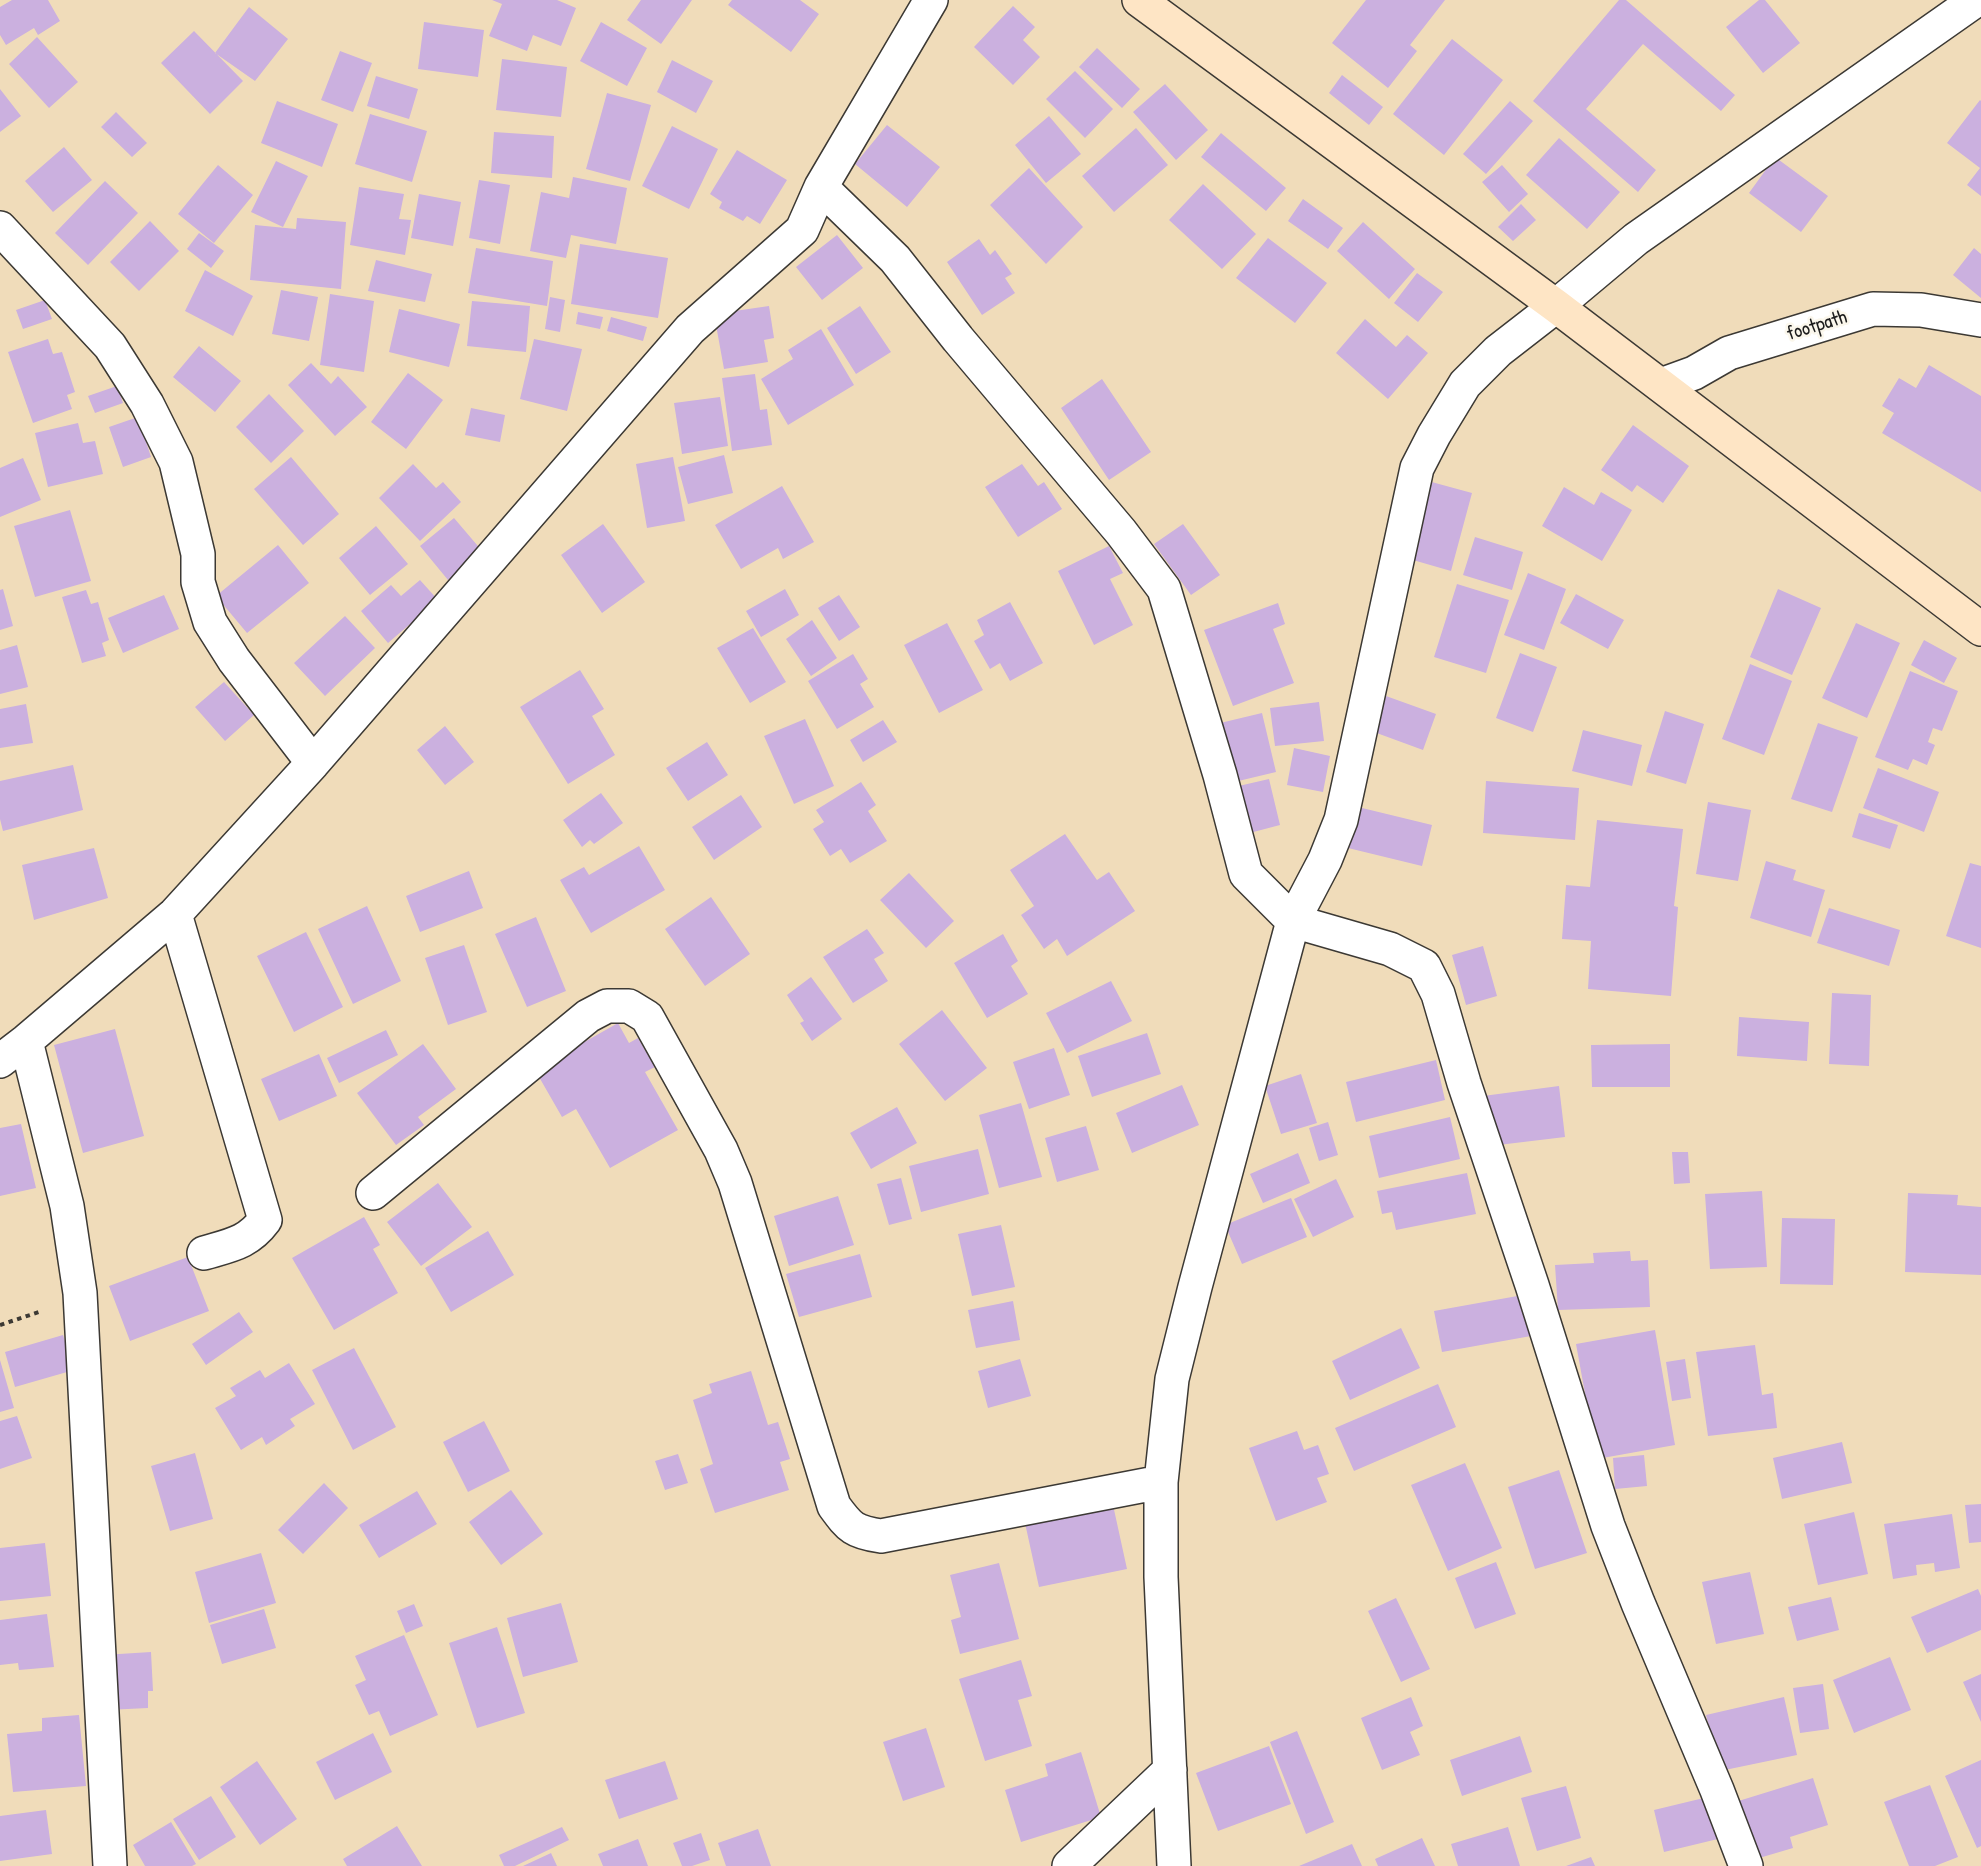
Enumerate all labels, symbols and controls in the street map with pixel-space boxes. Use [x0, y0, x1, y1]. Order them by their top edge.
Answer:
street label: footpath [1784, 305, 1850, 347]

